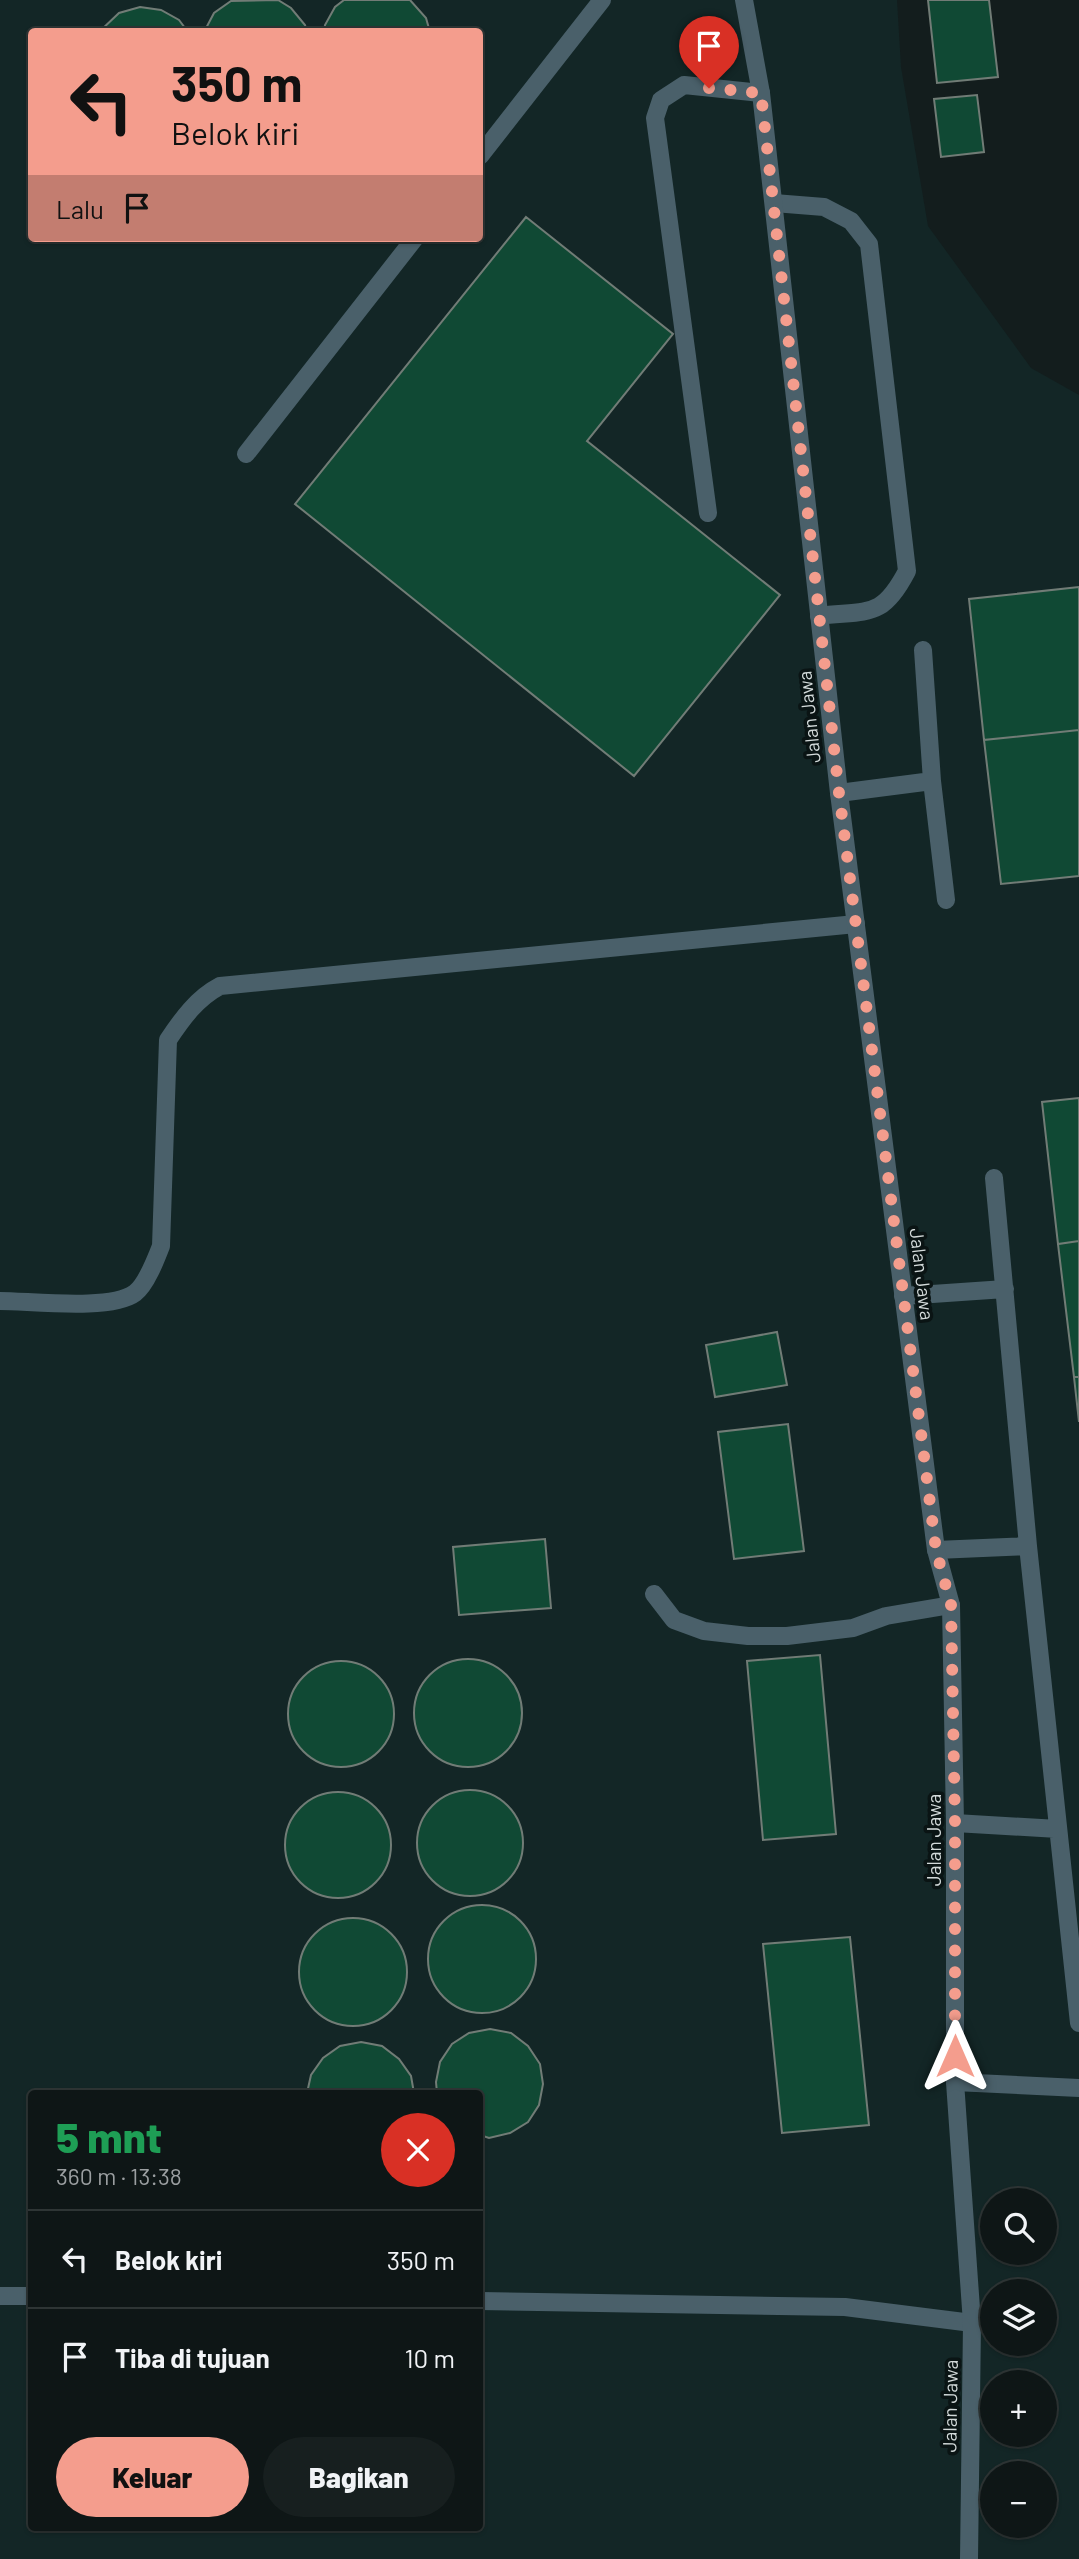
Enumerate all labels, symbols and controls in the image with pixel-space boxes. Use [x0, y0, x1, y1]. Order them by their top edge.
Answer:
pin [679, 16, 739, 88]
icon: arrive [690, 27, 728, 65]
text: 350 m [171, 53, 303, 112]
icon: left [56, 56, 147, 147]
text: Belok kiri [171, 113, 299, 151]
icon: arrive [118, 189, 156, 227]
text: Lalu [56, 193, 104, 224]
street label: Jalan Jawa [792, 670, 825, 764]
street label: Jalan Jawa [905, 1227, 940, 1321]
street label: Jalan Jawa [922, 1794, 945, 1886]
position arrow [918, 2019, 992, 2093]
text: 5 mnt [56, 2111, 162, 2161]
button: close [381, 2113, 455, 2187]
text: 360 m · 13:38 [56, 2162, 182, 2190]
map controls [980, 2188, 1057, 2538]
button: search [980, 2188, 1057, 2265]
icon: left [56, 2240, 94, 2278]
text: Belok kiri [115, 2244, 222, 2275]
text: 350 m [387, 2244, 455, 2275]
button: layers [980, 2279, 1057, 2356]
icon: arrive [56, 2338, 94, 2376]
text: Tiba di tujuan [115, 2342, 270, 2373]
text: 10 m [405, 2342, 455, 2373]
street label: Jalan Jawa [937, 2360, 962, 2452]
button: + [980, 2370, 1057, 2447]
button: Keluar [56, 2437, 249, 2517]
button: Bagikan [263, 2437, 455, 2517]
button: − [980, 2461, 1057, 2538]

